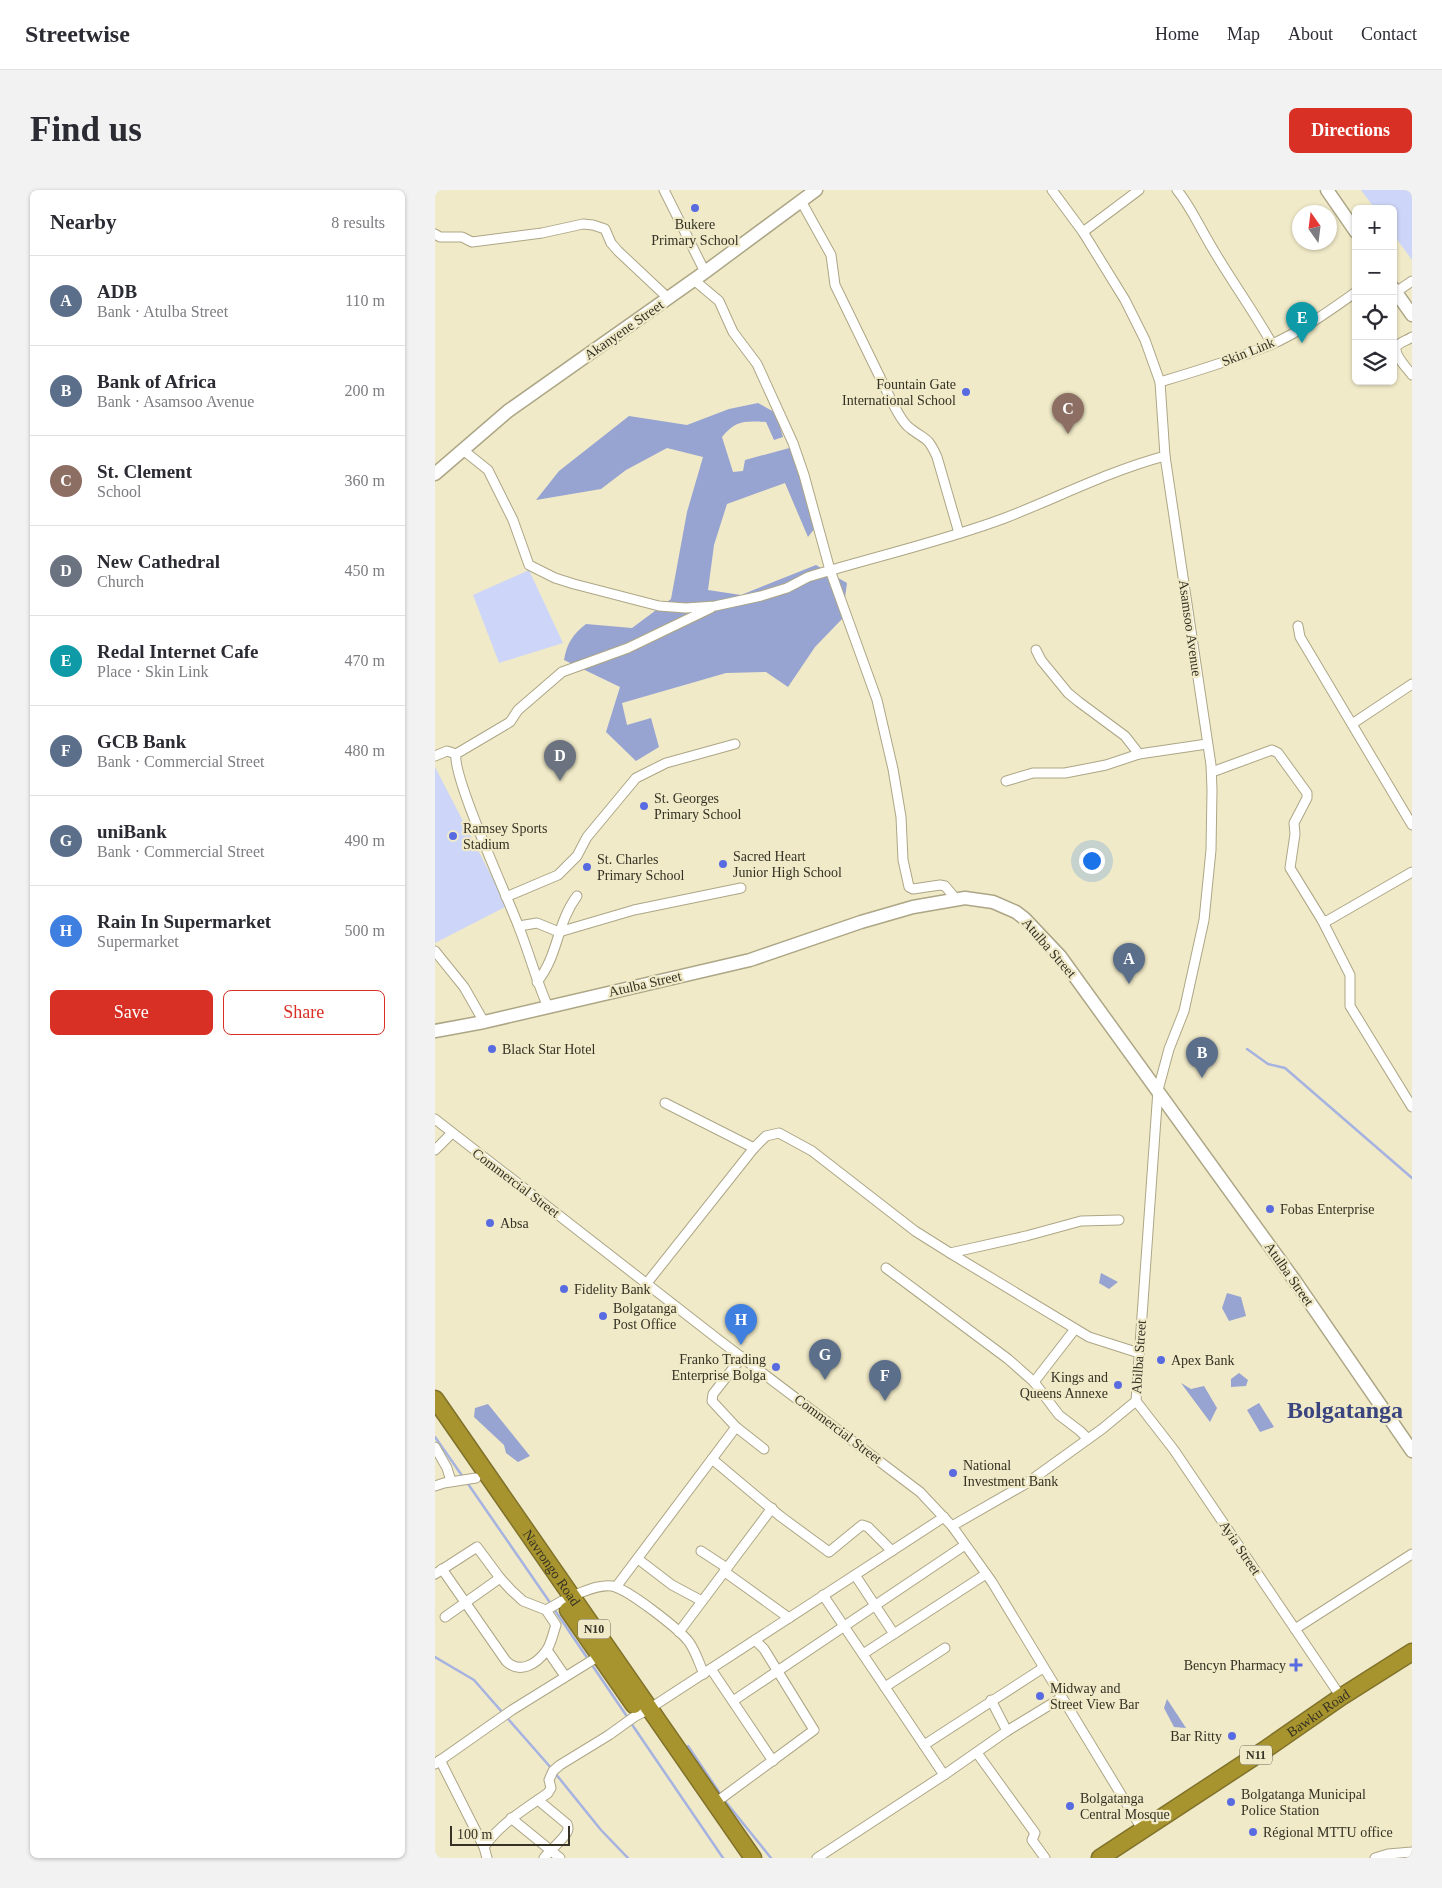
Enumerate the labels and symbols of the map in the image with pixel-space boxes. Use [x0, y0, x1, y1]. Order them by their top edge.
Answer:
marker: Bukere Primary School [689, 202, 701, 214]
north arrow [1292, 205, 1337, 250]
place label: Bukere Primary School [651, 217, 739, 248]
street label: Akanyene Street [582, 297, 666, 363]
pin: E [1286, 302, 1318, 343]
street label: Skin Link [1219, 335, 1277, 369]
place label: Fountain Gate International School [842, 377, 956, 408]
marker: Fountain Gate International School [960, 386, 972, 398]
pin: C [1052, 393, 1084, 434]
street label: Asamsoo Avenue [1176, 579, 1204, 677]
pin: D [544, 740, 576, 781]
place label: St. Georges Primary School [654, 791, 742, 822]
marker: St. Georges Primary School [638, 800, 650, 812]
place label: Ramsey Sports Stadium [463, 821, 547, 852]
marker: Ramsey Sports Stadium [447, 830, 459, 842]
your location [1079, 848, 1105, 874]
place label: Sacred Heart Junior High School [733, 849, 842, 880]
place label: St. Charles Primary School [597, 852, 685, 883]
marker: Sacred Heart Junior High School [717, 858, 729, 870]
marker: St. Charles Primary School [581, 861, 593, 873]
street label: Atulba Street [1019, 915, 1079, 981]
pin: A [1113, 943, 1145, 984]
street label: Atulba Street [607, 968, 683, 1000]
pin: B [1186, 1037, 1218, 1078]
place label: Black Star Hotel [502, 1042, 595, 1057]
marker: Black Star Hotel [486, 1043, 498, 1055]
street label: Commercial Street [469, 1145, 563, 1221]
place label: Fobas Enterprise [1280, 1202, 1374, 1217]
marker: Fobas Enterprise [1264, 1203, 1276, 1215]
place label: Absa [500, 1216, 530, 1231]
marker: Absa [484, 1217, 496, 1229]
street label: Atulba Street [1262, 1239, 1317, 1309]
place label: Fidelity Bank [574, 1282, 651, 1297]
marker: Fidelity Bank [558, 1283, 570, 1295]
place label: Bolgatanga Post Office [613, 1301, 678, 1332]
pin: H [725, 1304, 757, 1345]
marker: Bolgatanga Post Office [597, 1310, 609, 1322]
street label: Abilba Street [1129, 1319, 1149, 1395]
pin: G [809, 1339, 841, 1380]
place label: Franko Trading Enterprise Bolga [672, 1352, 767, 1383]
place label: Apex Bank [1171, 1353, 1234, 1368]
marker: Apex Bank [1155, 1354, 1167, 1366]
pin: F [869, 1360, 901, 1401]
marker: Franko Trading Enterprise Bolga [770, 1361, 782, 1373]
place label: Kings and Queens Annexe [1020, 1370, 1108, 1401]
marker: Kings and Queens Annexe [1112, 1379, 1124, 1391]
street label: Commercial Street [791, 1391, 885, 1467]
district label: Bolgatanga [1287, 1397, 1403, 1423]
place label: National Investment Bank [963, 1458, 1058, 1489]
marker: National Investment Bank [947, 1467, 959, 1479]
street label: Ayia Street [1216, 1518, 1264, 1578]
street label: Navrongo Road [520, 1527, 583, 1608]
road number: N10 [578, 1620, 610, 1638]
place label: Bencyn Pharmacy [1184, 1658, 1286, 1673]
marker: Bencyn Pharmacy [1290, 1659, 1302, 1671]
place label: Midway and Street View Bar [1050, 1681, 1139, 1712]
street label: Bawku Road [1284, 1686, 1352, 1740]
marker: Midway and Street View Bar [1034, 1690, 1046, 1702]
place label: Bar Ritty [1170, 1729, 1222, 1744]
marker: Bar Ritty [1226, 1730, 1238, 1742]
road number: N11 [1240, 1746, 1272, 1764]
place label: Bolgatanga Municipal Police Station [1241, 1787, 1366, 1818]
place label: Bolgatanga Central Mosque [1080, 1791, 1170, 1822]
marker: Bolgatanga Municipal Police Station [1225, 1796, 1237, 1808]
marker: Bolgatanga Central Mosque [1064, 1800, 1076, 1812]
scale bar [450, 1823, 570, 1846]
place label: Régional MTTU office [1263, 1825, 1393, 1840]
marker: Régional MTTU office [1247, 1826, 1259, 1838]

